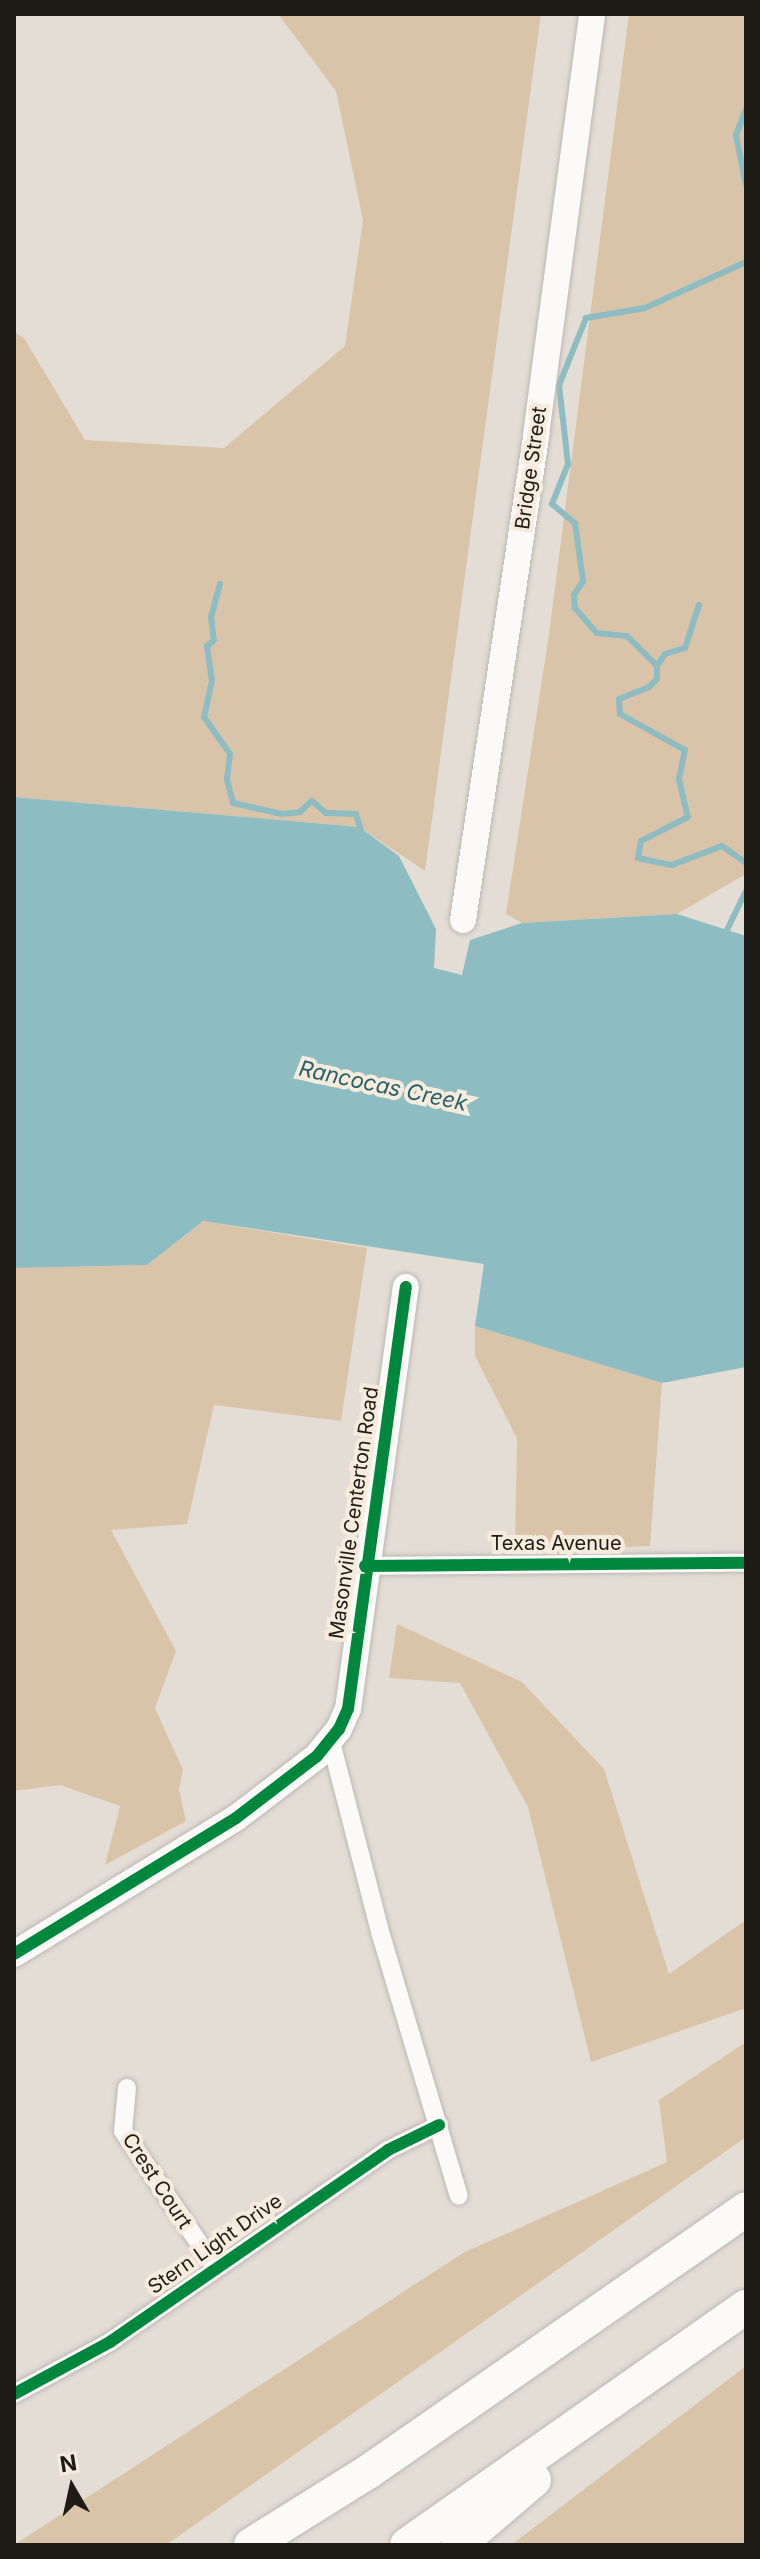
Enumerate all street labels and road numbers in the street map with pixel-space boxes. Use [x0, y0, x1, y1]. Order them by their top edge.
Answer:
street label: Bridge Street [510, 405, 552, 531]
street label: Masonville Centerton Road [324, 1385, 384, 1641]
street label: Texas Avenue [490, 1531, 622, 1555]
street label: Crest Court [117, 2129, 197, 2233]
street label: Stern Light Drive [143, 2189, 287, 2299]

